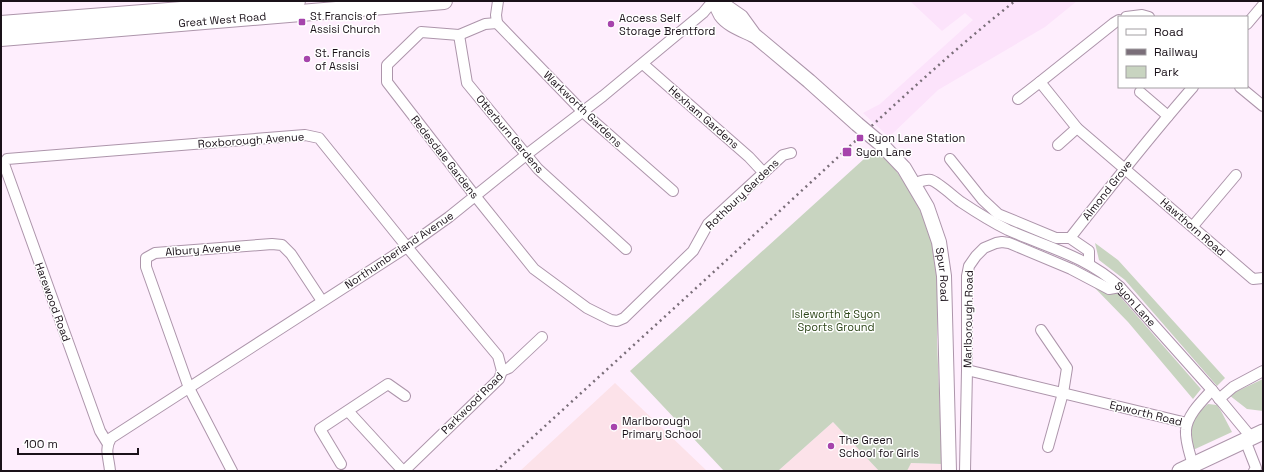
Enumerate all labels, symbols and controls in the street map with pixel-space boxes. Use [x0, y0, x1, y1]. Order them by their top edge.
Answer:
street label: Great West Road [178, 9, 267, 30]
place label: St Francis of Assisi Church [310, 9, 380, 36]
place label: Access Self Storage Brentford [619, 11, 715, 38]
legend [1118, 16, 1248, 88]
marker: St Francis of Assisi Church [297, 17, 307, 27]
marker: Access Self Storage Brentford [606, 19, 616, 29]
text: Road [1154, 24, 1183, 40]
text: Railway [1154, 44, 1198, 60]
place label: St. Francis of Assisi [315, 46, 370, 73]
marker: St. Francis of Assisi [302, 54, 312, 64]
text: Park [1154, 64, 1179, 80]
street label: Warkworth Gardens [541, 68, 625, 150]
street label: Hexham Gardens [666, 83, 742, 152]
street label: Otterburn Gardens [473, 92, 547, 176]
street label: Redesdale Gardens [408, 113, 482, 202]
street label: Roxborough Avenue [197, 129, 305, 151]
place label: Syon Lane Station [868, 131, 965, 145]
marker: Syon Lane Station [855, 133, 865, 143]
place label: Syon Lane [856, 145, 911, 159]
marker: Syon Lane [841, 146, 853, 158]
street label: Rothbury Gardens [702, 155, 782, 233]
street label: Almond Grove [1079, 157, 1135, 223]
street label: Hawthorn Road [1158, 195, 1228, 259]
street label: Northumberland Avenue [342, 208, 456, 292]
street label: Albury Avenue [165, 239, 241, 259]
street label: Spur Road [933, 247, 952, 302]
street label: Harewood Road [32, 261, 74, 343]
street label: Marlborough Road [960, 270, 976, 368]
street label: Syon Lane [1112, 279, 1159, 329]
park label: Isleworth & Syon Sports Ground [792, 307, 880, 334]
street label: Parkwood Road [438, 369, 506, 437]
street label: Epworth Road [1108, 397, 1184, 429]
place label: Marlborough Primary School [622, 414, 701, 441]
marker: Marlborough Primary School [609, 422, 619, 432]
scale bar [18, 430, 138, 456]
place label: The Green School for Girls [839, 433, 919, 460]
text: 100 m [24, 436, 58, 452]
marker: The Green School for Girls [826, 441, 836, 451]

